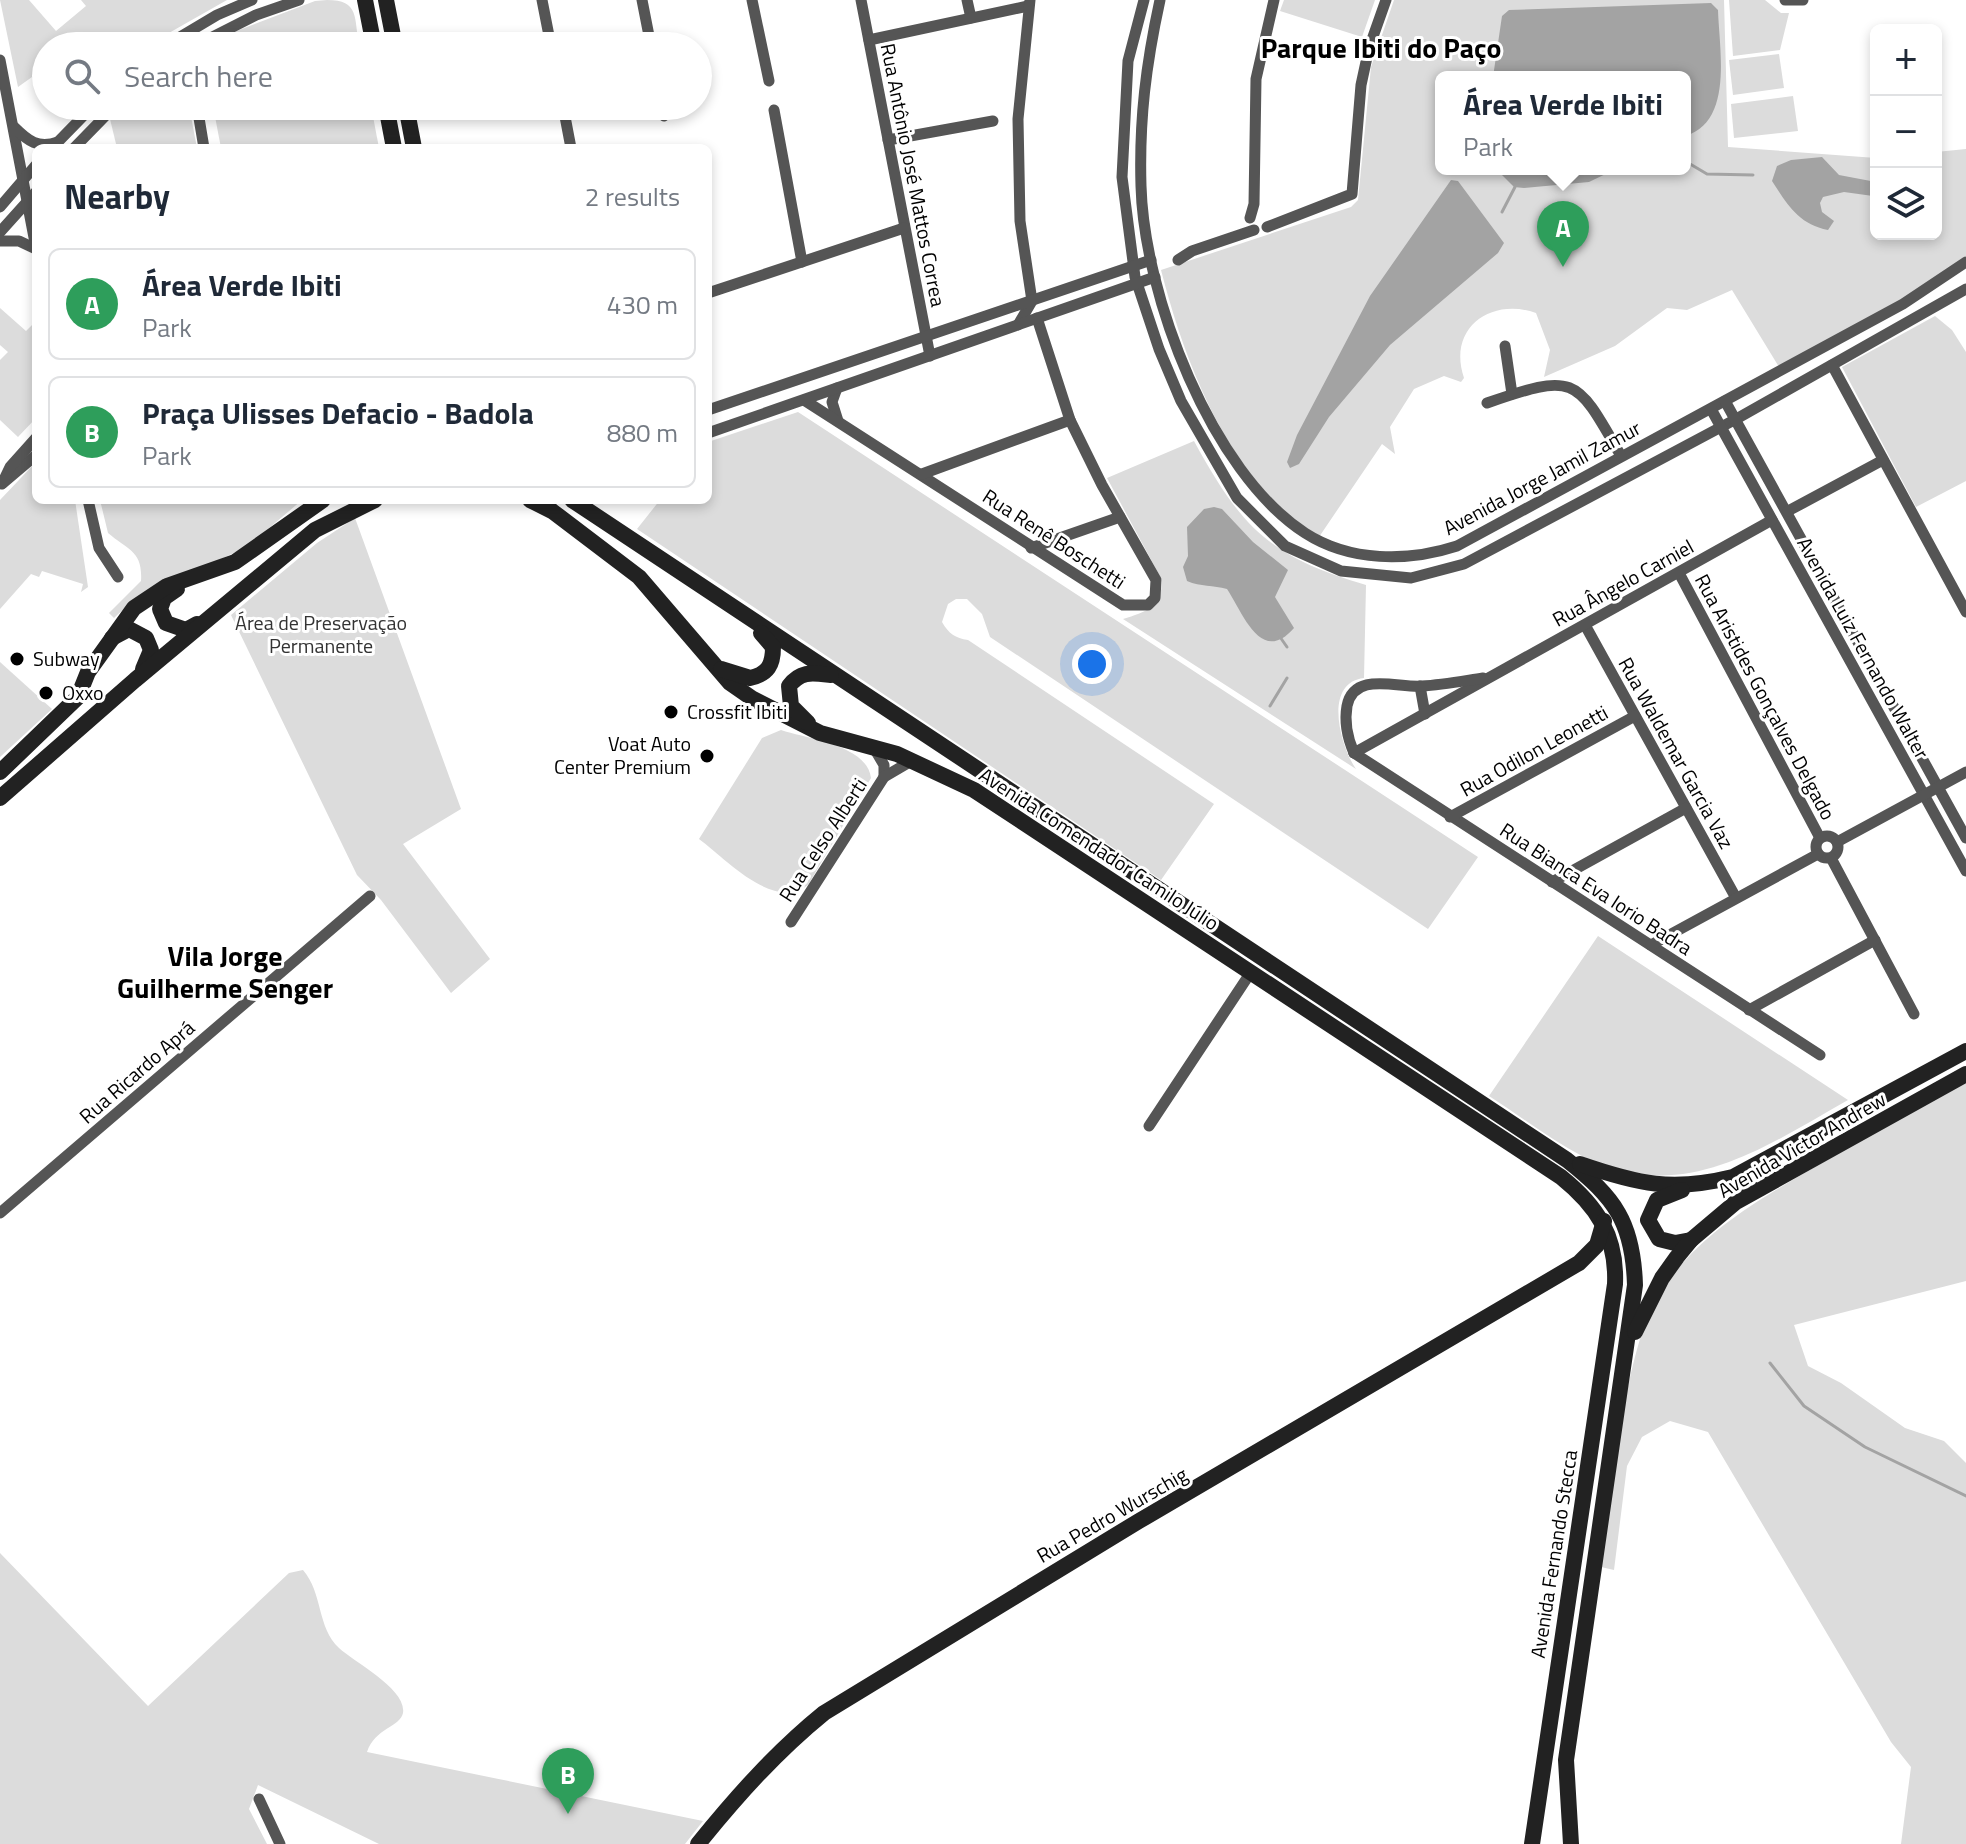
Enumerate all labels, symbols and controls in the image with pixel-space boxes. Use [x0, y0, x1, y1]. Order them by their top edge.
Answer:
map controls [1870, 24, 1942, 240]
button: + [1870, 24, 1942, 96]
district label: Parque Ibiti do Paço [1261, 26, 1501, 69]
search box [32, 32, 712, 120]
street label: Rua Antônio José Mattos Correa [873, 41, 954, 309]
text: Search here [124, 53, 273, 99]
icon: search [60, 54, 104, 98]
popup [1435, 71, 1691, 175]
text: Área Verde Ibiti [1463, 81, 1663, 127]
button: − [1870, 96, 1942, 168]
text: Park [1463, 127, 1513, 166]
button: layers [1870, 168, 1942, 240]
text: Nearby [64, 170, 170, 222]
text: 2 results [585, 177, 680, 216]
pin: A [1537, 201, 1589, 267]
text: Área Verde Ibiti [142, 262, 342, 308]
text: A [84, 285, 100, 324]
text: 430 m [607, 285, 678, 324]
text: Park [142, 308, 192, 347]
text: Praça Ulisses Defacio - Badola [142, 390, 534, 436]
street label: Avenida Jorge Jamil Zamur [1437, 412, 1646, 543]
text: B [84, 413, 100, 452]
text: 880 m [607, 413, 678, 452]
text: Park [142, 436, 192, 475]
street label: Rua Renê Boschetti [977, 481, 1132, 596]
street label: Rua Ângelo Carniel [1546, 531, 1699, 634]
street label: Avenida Luiz Fernando Walter [1789, 531, 1938, 764]
street label: Rua Aristides Gonçalves Delgado [1687, 568, 1844, 825]
park label: Área de Preservação Permanente [235, 607, 407, 661]
place label: Subway [33, 643, 100, 674]
your location [1072, 644, 1112, 684]
marker: Subway [8, 650, 26, 668]
street label: Rua Waldemar Garcia Vaz [1611, 651, 1742, 854]
place label: Oxxo [62, 677, 104, 708]
marker: Oxxo [37, 684, 55, 702]
place label: Crossfit Ibiti [687, 696, 787, 727]
street label: Rua Odilon Leonetti [1454, 697, 1613, 804]
marker: Crossfit Ibiti [662, 703, 680, 721]
place label: Voat Auto Center Premium [554, 728, 691, 782]
marker: Voat Auto Center Premium [698, 747, 716, 765]
street label: Avenida Comendador Camilo Júlio [973, 759, 1225, 938]
street label: Rua Celso Alberti [771, 772, 874, 908]
street label: Rua Bianca Eva Iorio Badra [1494, 815, 1699, 963]
district label: Vila Jorge Guilherme Senger [117, 934, 333, 1009]
street label: Rua Ricardo Aprá [72, 1013, 201, 1131]
street label: Avenida Victor Andrew [1712, 1084, 1892, 1206]
street label: Avenida Fernando Stecca [1522, 1448, 1585, 1660]
street label: Rua Pedro Wurschig [1030, 1459, 1193, 1570]
pin: B [542, 1748, 594, 1814]

